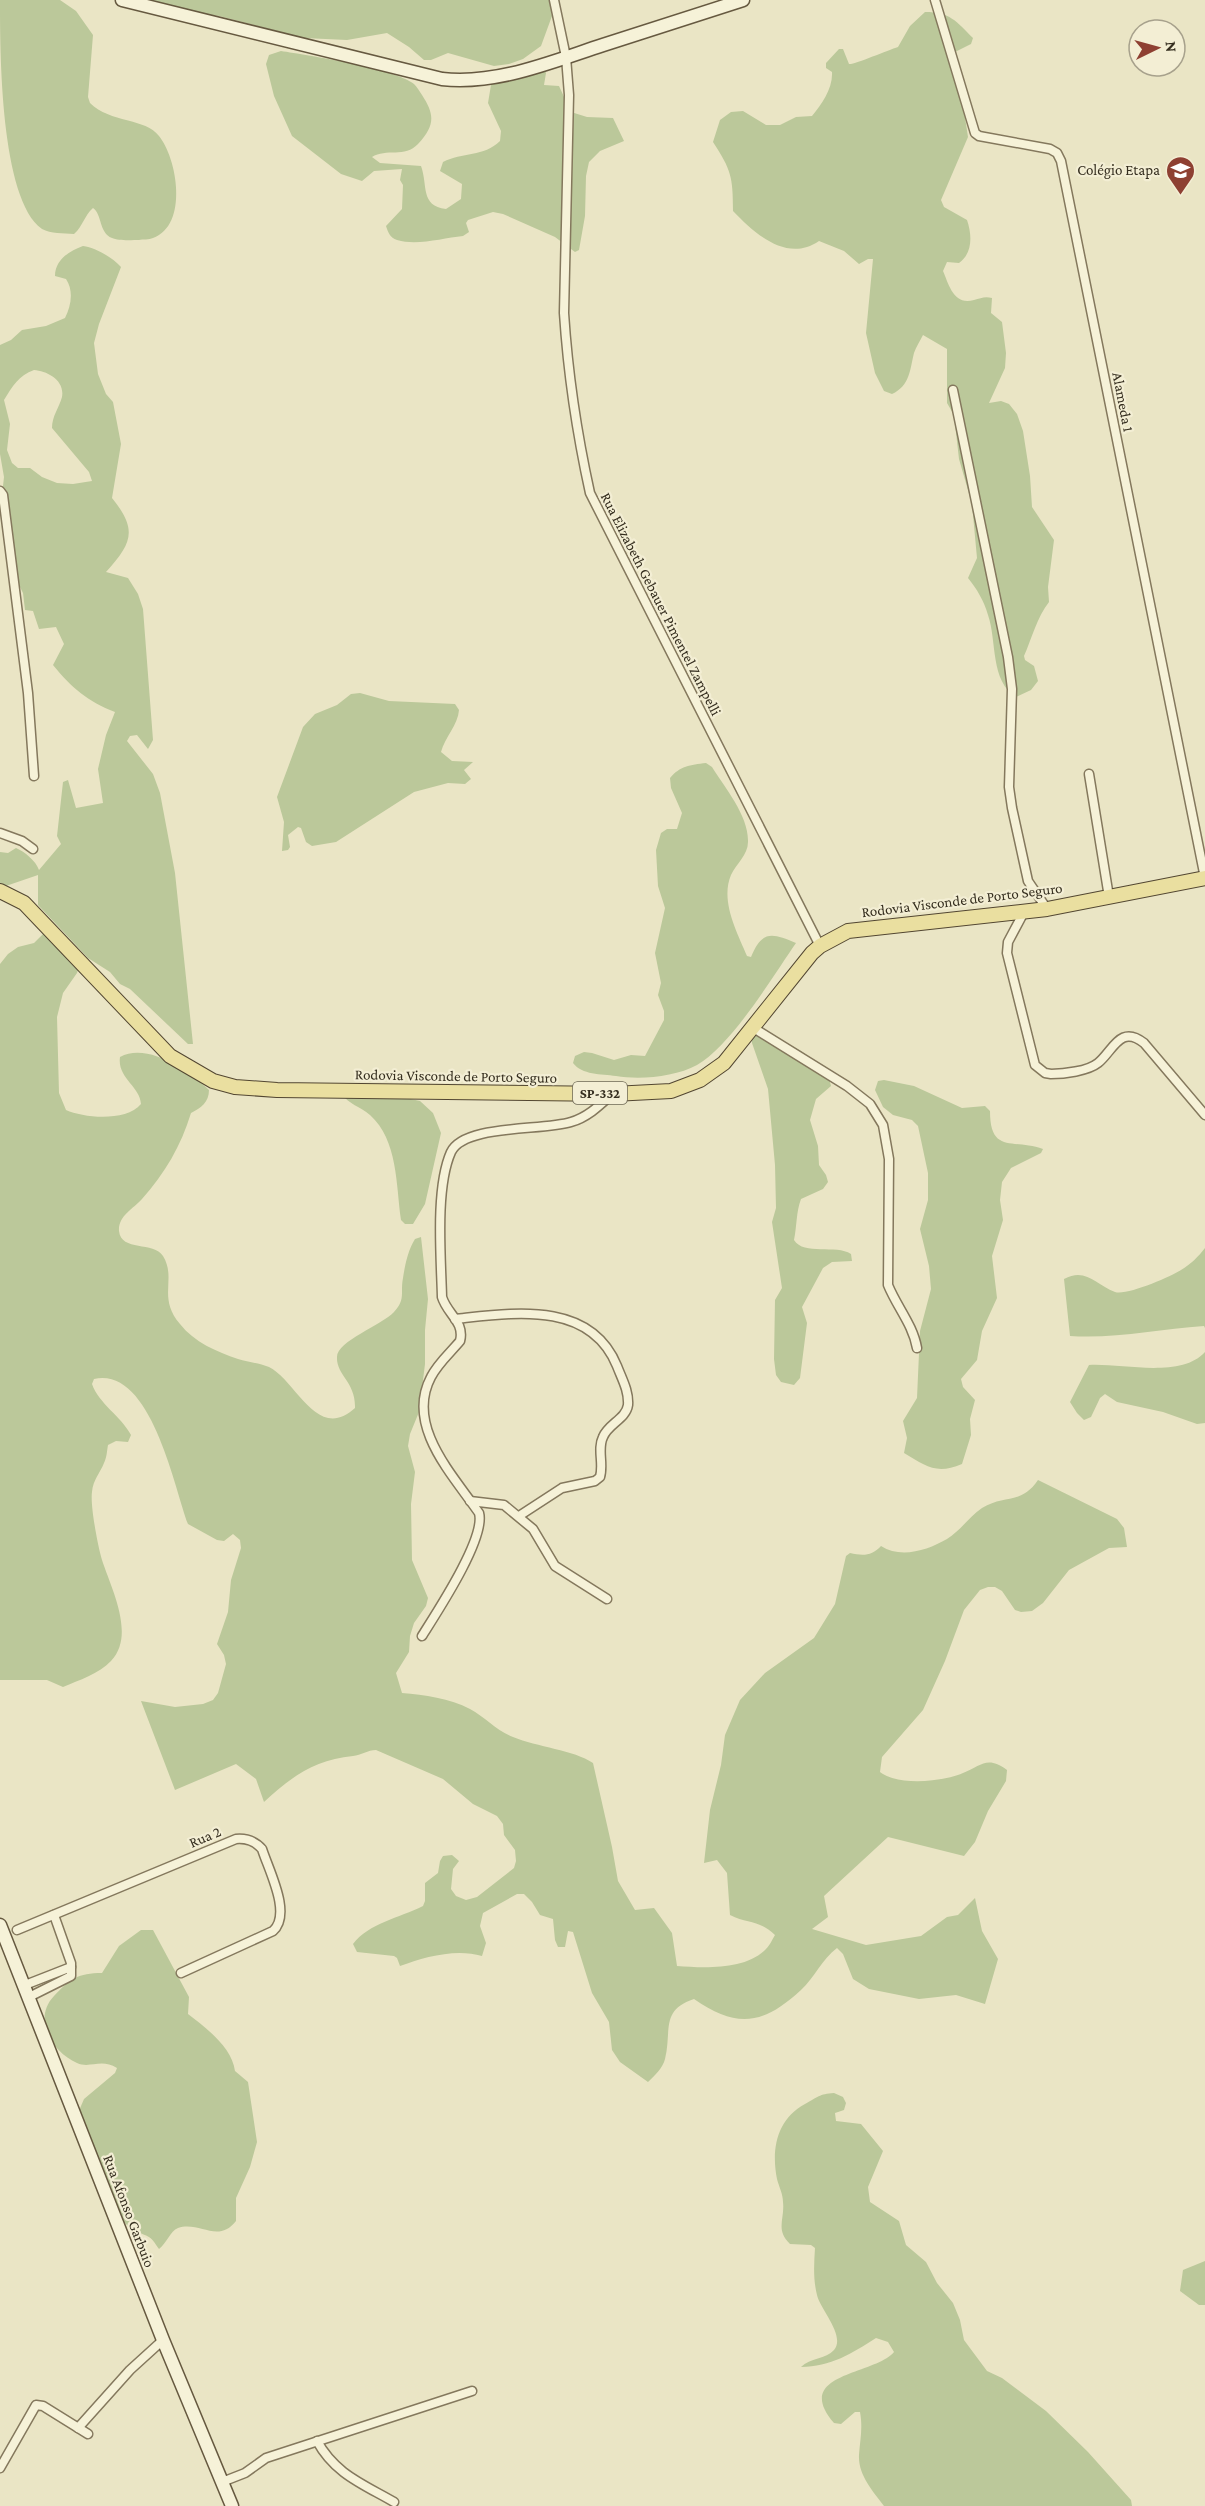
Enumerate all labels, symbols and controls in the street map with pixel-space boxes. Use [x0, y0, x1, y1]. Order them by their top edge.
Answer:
north arrow [1127, 18, 1187, 78]
text: N [1163, 41, 1180, 53]
school or university icon: Colégio Etapa [1165, 154, 1197, 196]
place label: Colégio Etapa [1077, 162, 1160, 179]
street label: Alameda 1 [1109, 371, 1137, 433]
street label: Rua Elizabeth Gebauer Pimentel Zampelli [597, 490, 724, 719]
street label: Rodovia Visconde de Porto Seguro [861, 880, 1063, 921]
street label: Rodovia Visconde de Porto Seguro [355, 1066, 557, 1087]
road number: SP-332 [573, 1082, 627, 1104]
street label: Rua 2 [187, 1823, 223, 1851]
street label: Rua Afonso Garbuio [100, 2153, 158, 2269]

